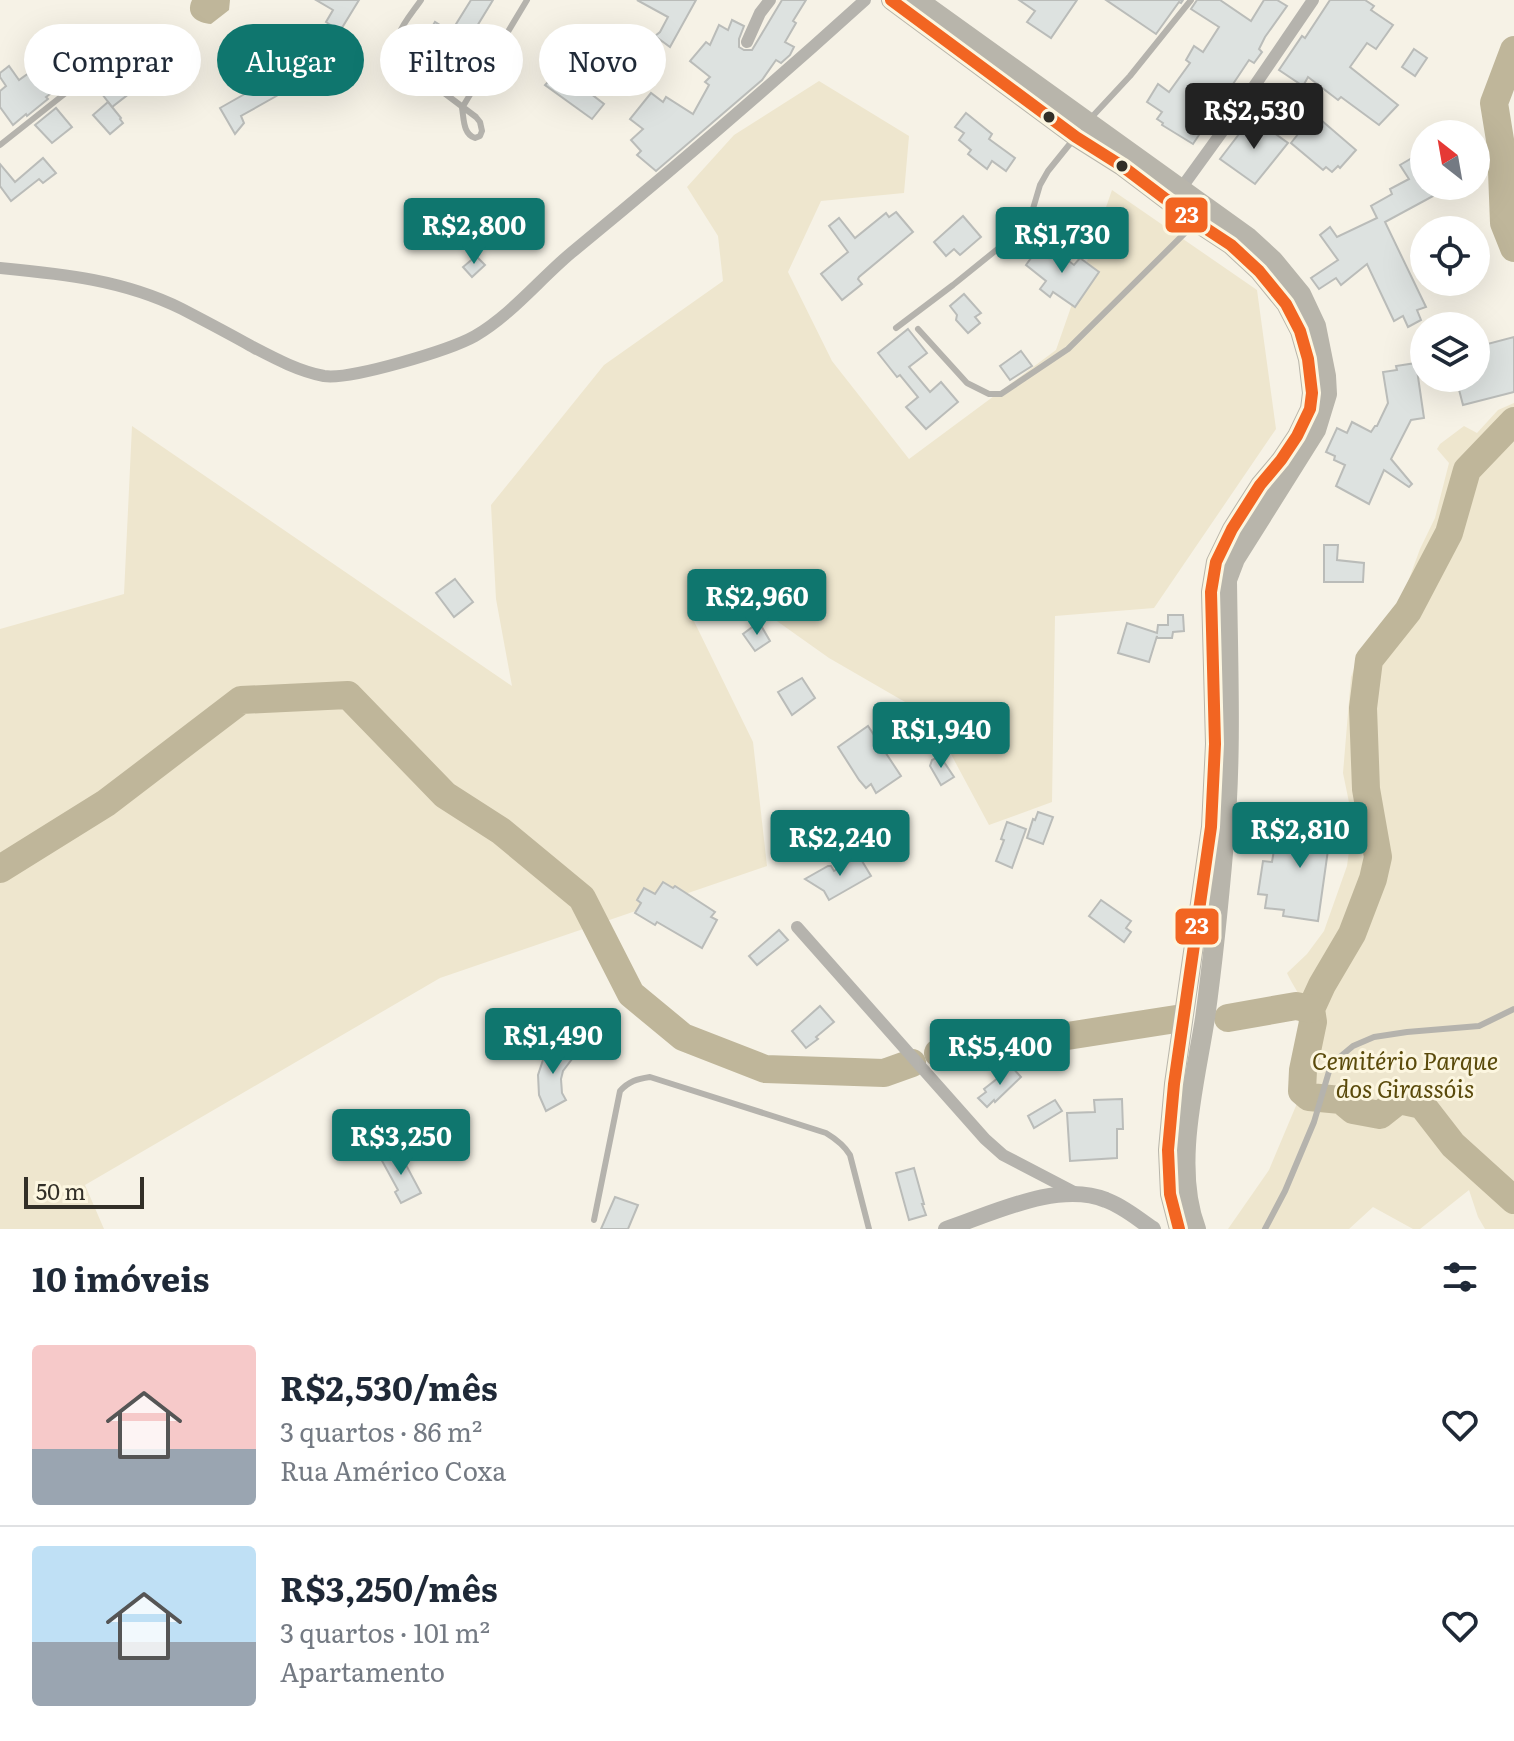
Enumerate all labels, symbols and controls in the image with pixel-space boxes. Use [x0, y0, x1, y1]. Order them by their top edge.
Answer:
chip: Comprar [24, 24, 201, 96]
chip: Alugar [217, 24, 364, 96]
chip: Filtros [380, 24, 523, 96]
chip: Novo [539, 24, 666, 96]
pin: R$2,530 [1180, 83, 1328, 151]
text: R$2,530 [1203, 89, 1305, 128]
unlabelled marker [1041, 109, 1057, 125]
north arrow [1410, 120, 1490, 200]
map controls [1410, 120, 1490, 392]
unlabelled marker [1114, 158, 1130, 174]
line badge: 23 [1164, 196, 1209, 234]
text: 23 [1175, 197, 1199, 230]
pin: R$2,800 [400, 198, 548, 266]
text: R$2,800 [422, 204, 526, 243]
pin: R$1,730 [988, 207, 1136, 275]
text: R$1,730 [1014, 213, 1110, 252]
button: locate [1410, 216, 1490, 296]
button: layers [1410, 312, 1490, 392]
pin: R$2,960 [683, 569, 831, 637]
text: R$2,960 [705, 575, 809, 614]
pin: R$1,940 [867, 702, 1015, 770]
text: R$1,940 [891, 708, 991, 747]
pin: R$2,810 [1226, 802, 1374, 870]
text: R$2,810 [1250, 808, 1350, 847]
pin: R$2,240 [766, 810, 914, 878]
text: R$2,240 [789, 816, 891, 855]
line badge: 23 [1174, 907, 1220, 946]
text: 23 [1185, 908, 1209, 941]
pin: R$1,490 [479, 1008, 627, 1076]
text: R$1,490 [503, 1014, 603, 1053]
pin: R$5,400 [926, 1019, 1074, 1087]
text: R$5,400 [948, 1025, 1052, 1064]
park label: Cemitério Parque dos Girassóis [1312, 1042, 1498, 1105]
pin: R$3,250 [327, 1109, 475, 1177]
text: R$3,250 [350, 1115, 452, 1154]
scale bar [24, 1173, 144, 1209]
text: 50 m [36, 1174, 86, 1207]
text: 10 imóveis [32, 1252, 210, 1302]
icon: filters [1438, 1255, 1482, 1299]
text: R$2,530/mês [280, 1361, 498, 1411]
icon: home [96, 1377, 192, 1473]
icon: heart [1438, 1403, 1482, 1447]
text: 3 quartos · 86 m² [280, 1411, 482, 1450]
text: Rua Américo Coxa [280, 1450, 506, 1489]
text: R$3,250/mês [280, 1562, 498, 1612]
icon: home [96, 1578, 192, 1674]
icon: heart [1438, 1604, 1482, 1648]
text: 3 quartos · 101 m² [280, 1612, 490, 1651]
text: Apartamento [280, 1651, 445, 1690]

